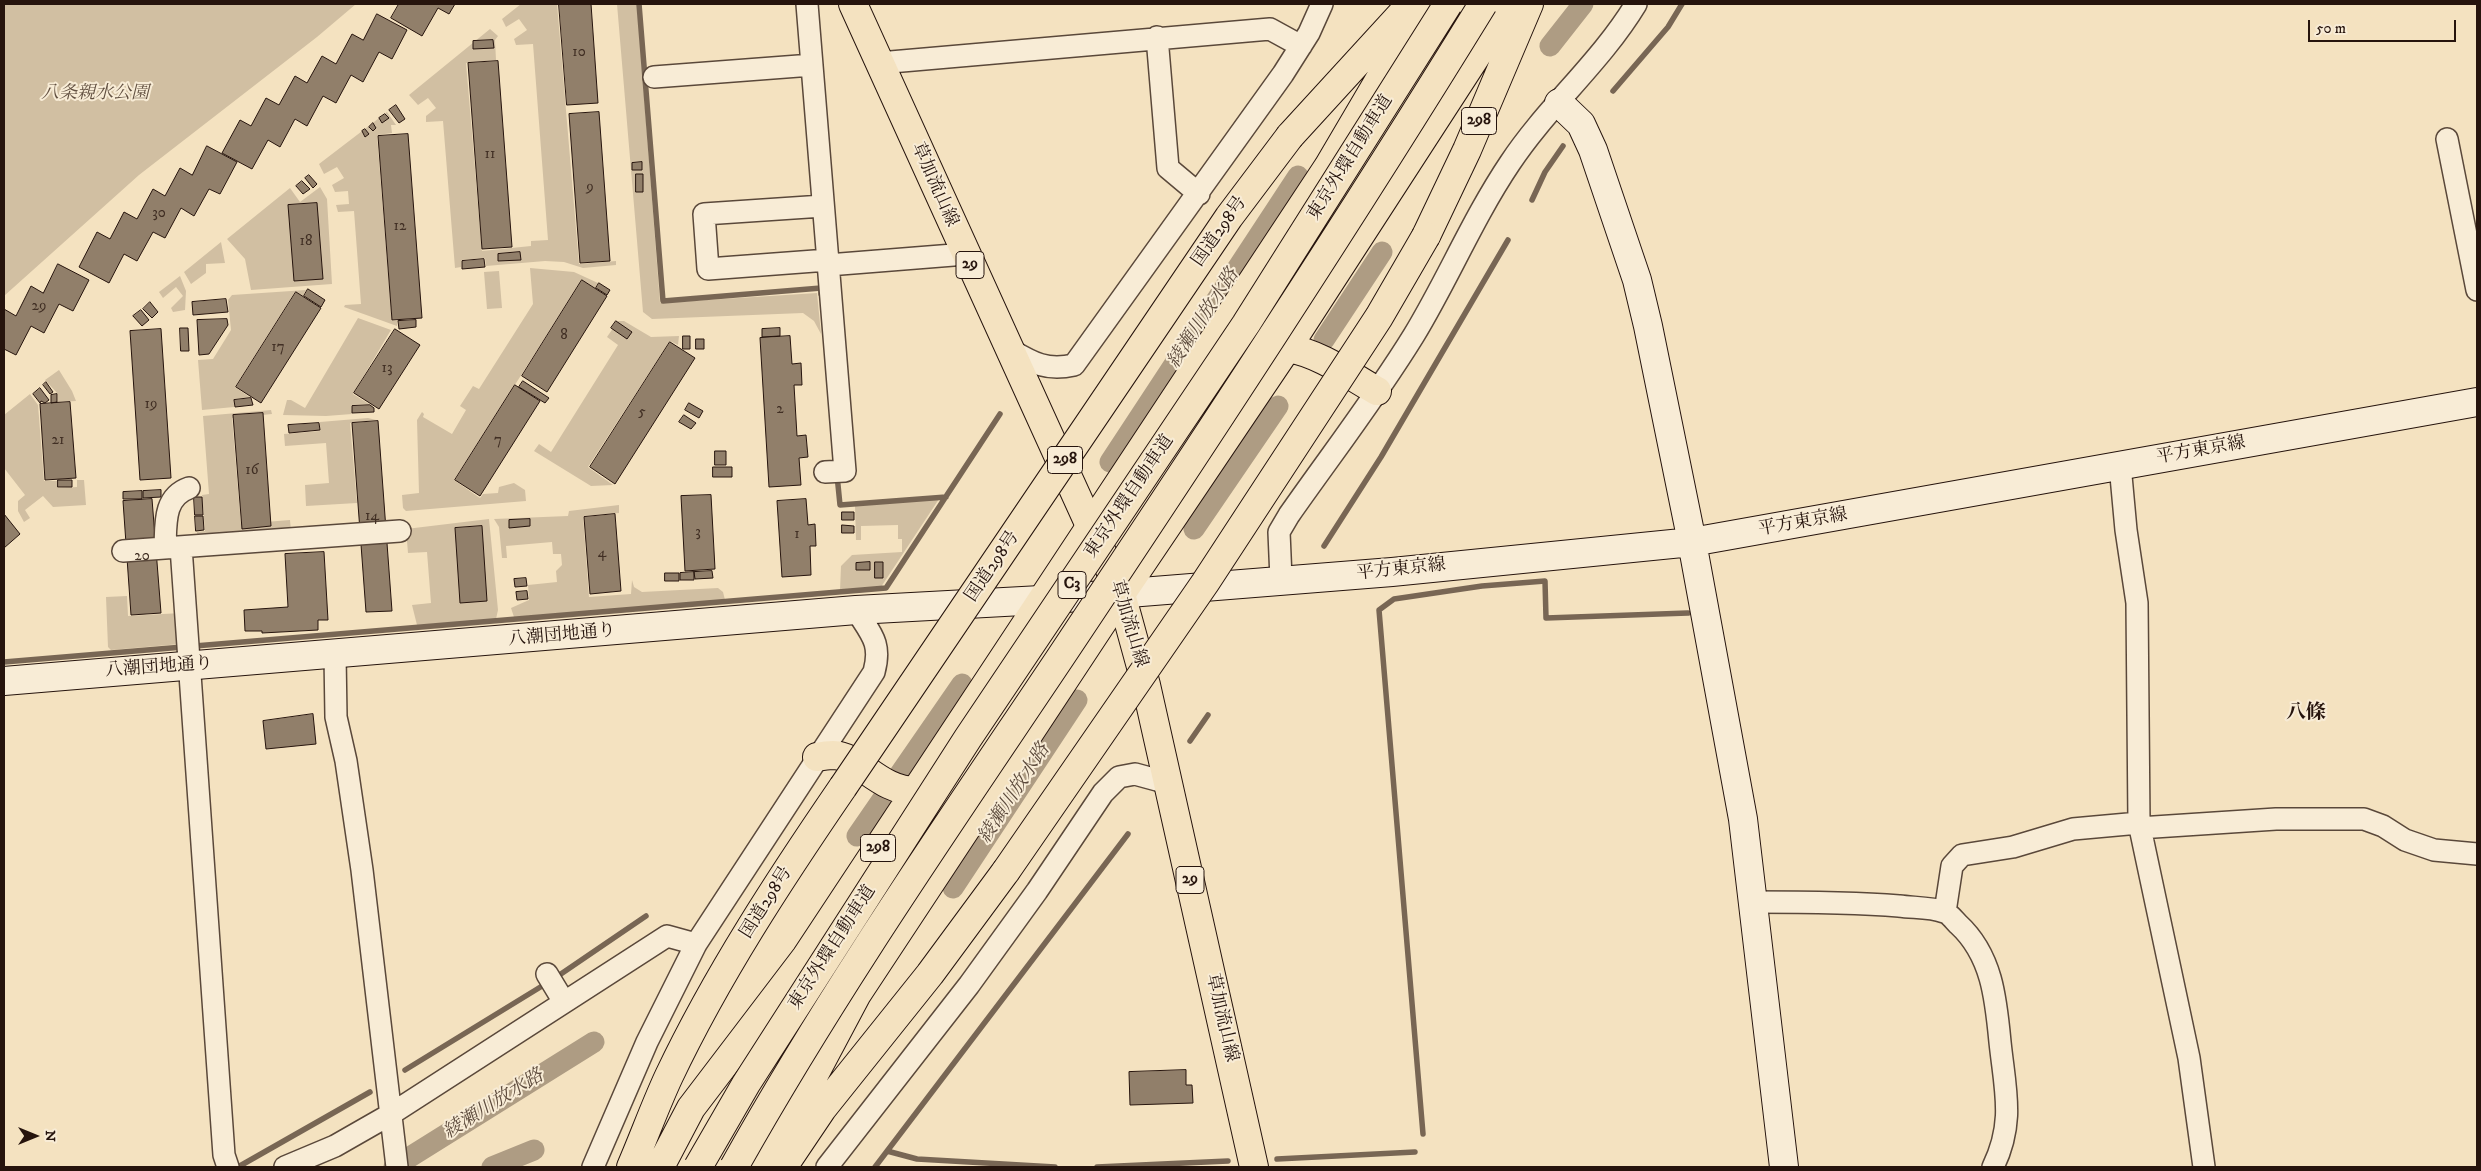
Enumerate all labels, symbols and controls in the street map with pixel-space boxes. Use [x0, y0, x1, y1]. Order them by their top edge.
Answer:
scale bar [2311, 10, 2458, 42]
text: 50 m [2316, 19, 2346, 38]
house number: 10 [572, 44, 586, 62]
park label: 八条親水公園 [41, 83, 149, 105]
street label: 東京外環自動車道 [1304, 91, 1398, 225]
road number: 298 [1462, 108, 1496, 134]
street label: 草加流山線 [906, 139, 962, 231]
house number: 11 [484, 146, 496, 164]
house number: 9 [586, 179, 594, 197]
street label: 国道298号 [1188, 193, 1252, 271]
house number: 30 [152, 205, 166, 223]
house number: 12 [394, 218, 406, 236]
house number: 18 [299, 233, 313, 251]
road number: 29 [956, 252, 984, 278]
water label: 綾瀬川放水路 [1163, 265, 1245, 373]
house number: 29 [32, 298, 46, 316]
house number: 8 [560, 327, 568, 345]
house number: 17 [271, 339, 285, 357]
house number: 13 [381, 360, 393, 378]
house number: 19 [145, 396, 157, 414]
house number: 2 [776, 401, 784, 419]
house number: 5 [638, 404, 646, 422]
street label: 東京外環自動車道 [1081, 431, 1179, 563]
house number: 21 [52, 432, 64, 450]
house number: 7 [494, 432, 502, 450]
street label: 平方東京線 [2155, 433, 2247, 469]
road number: 298 [1048, 446, 1082, 474]
house number: 16 [245, 462, 259, 480]
street label: 平方東京線 [1757, 505, 1849, 541]
house number: 14 [365, 508, 379, 526]
house number: 3 [695, 524, 701, 542]
house number: 1 [794, 526, 800, 544]
street label: 国道298号 [961, 527, 1025, 607]
house number: 4 [598, 545, 606, 563]
house number: 20 [134, 548, 150, 566]
street label: 平方東京線 [1355, 555, 1447, 585]
road number: C3 [1058, 572, 1086, 598]
street label: 草加流山線 [1105, 578, 1151, 670]
street label: 八潮団地通り [507, 621, 617, 651]
street label: 八潮団地通り [104, 653, 214, 683]
district label: 八條 [2286, 702, 2326, 726]
water label: 綾瀬川放水路 [974, 740, 1056, 848]
road number: 298 [860, 834, 896, 861]
street label: 国道298号 [736, 863, 798, 943]
road number: 29 [1176, 866, 1204, 894]
street label: 東京外環自動車道 [785, 882, 881, 1014]
street label: 草加流山線 [1200, 972, 1242, 1064]
water label: 綾瀬川放水路 [440, 1065, 548, 1145]
north arrow [10, 1111, 60, 1161]
text: N [41, 1130, 59, 1142]

